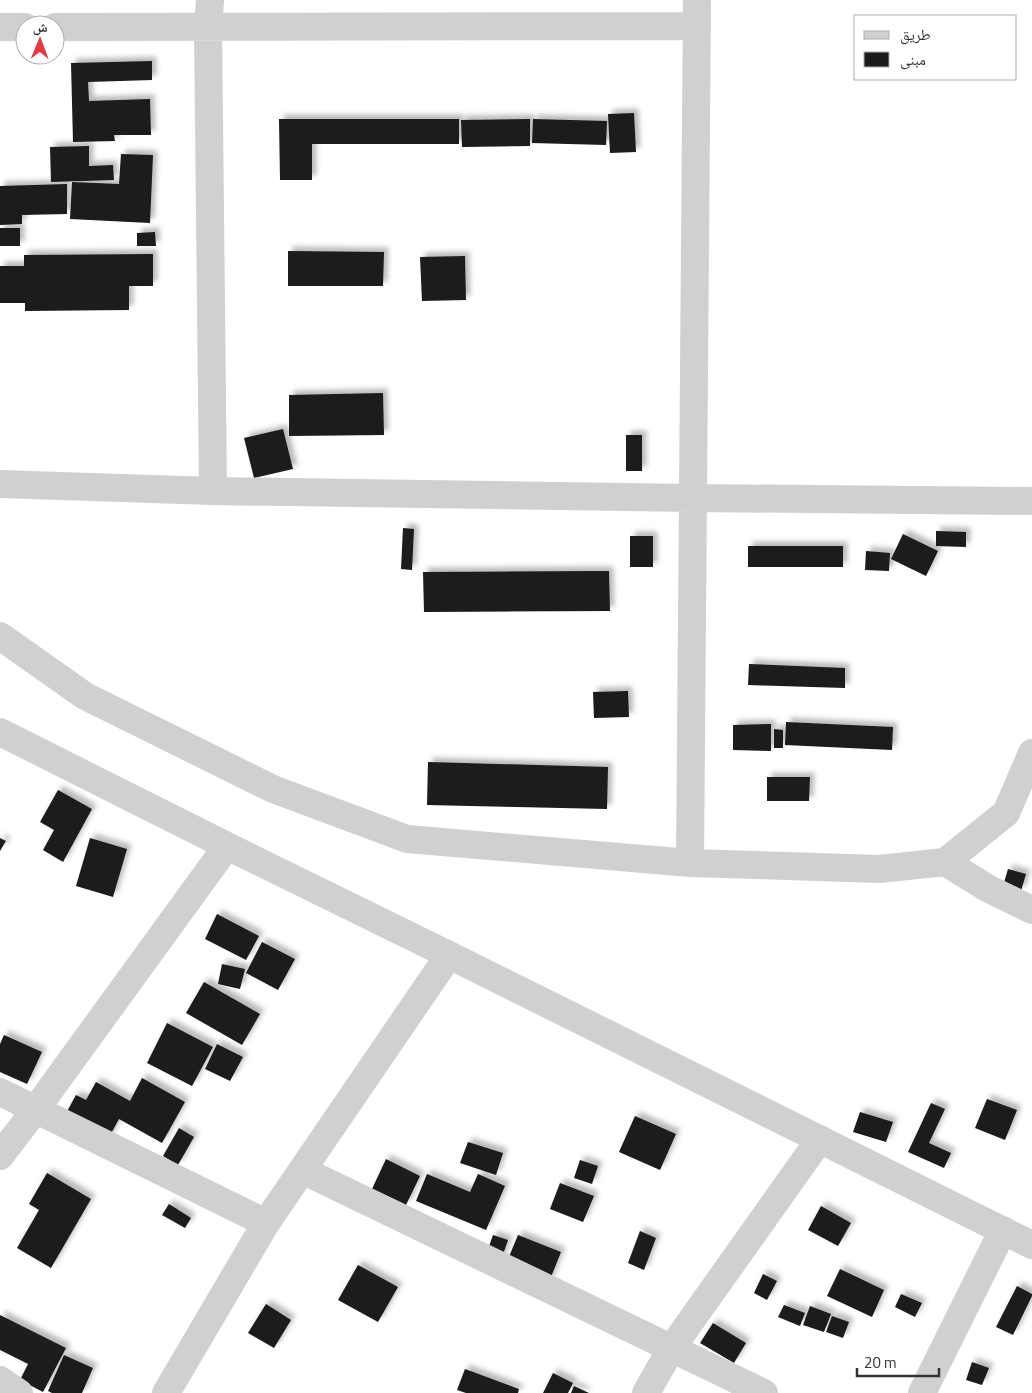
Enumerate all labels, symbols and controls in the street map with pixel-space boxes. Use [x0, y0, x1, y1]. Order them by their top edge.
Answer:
north arrow [15, 15, 65, 65]
legend [854, 15, 1017, 80]
text: ش [33, 16, 48, 37]
text: طريق [900, 23, 931, 46]
text: مبنى [900, 48, 926, 71]
scale bar [857, 1346, 940, 1378]
text: 20 m [864, 1351, 897, 1374]

